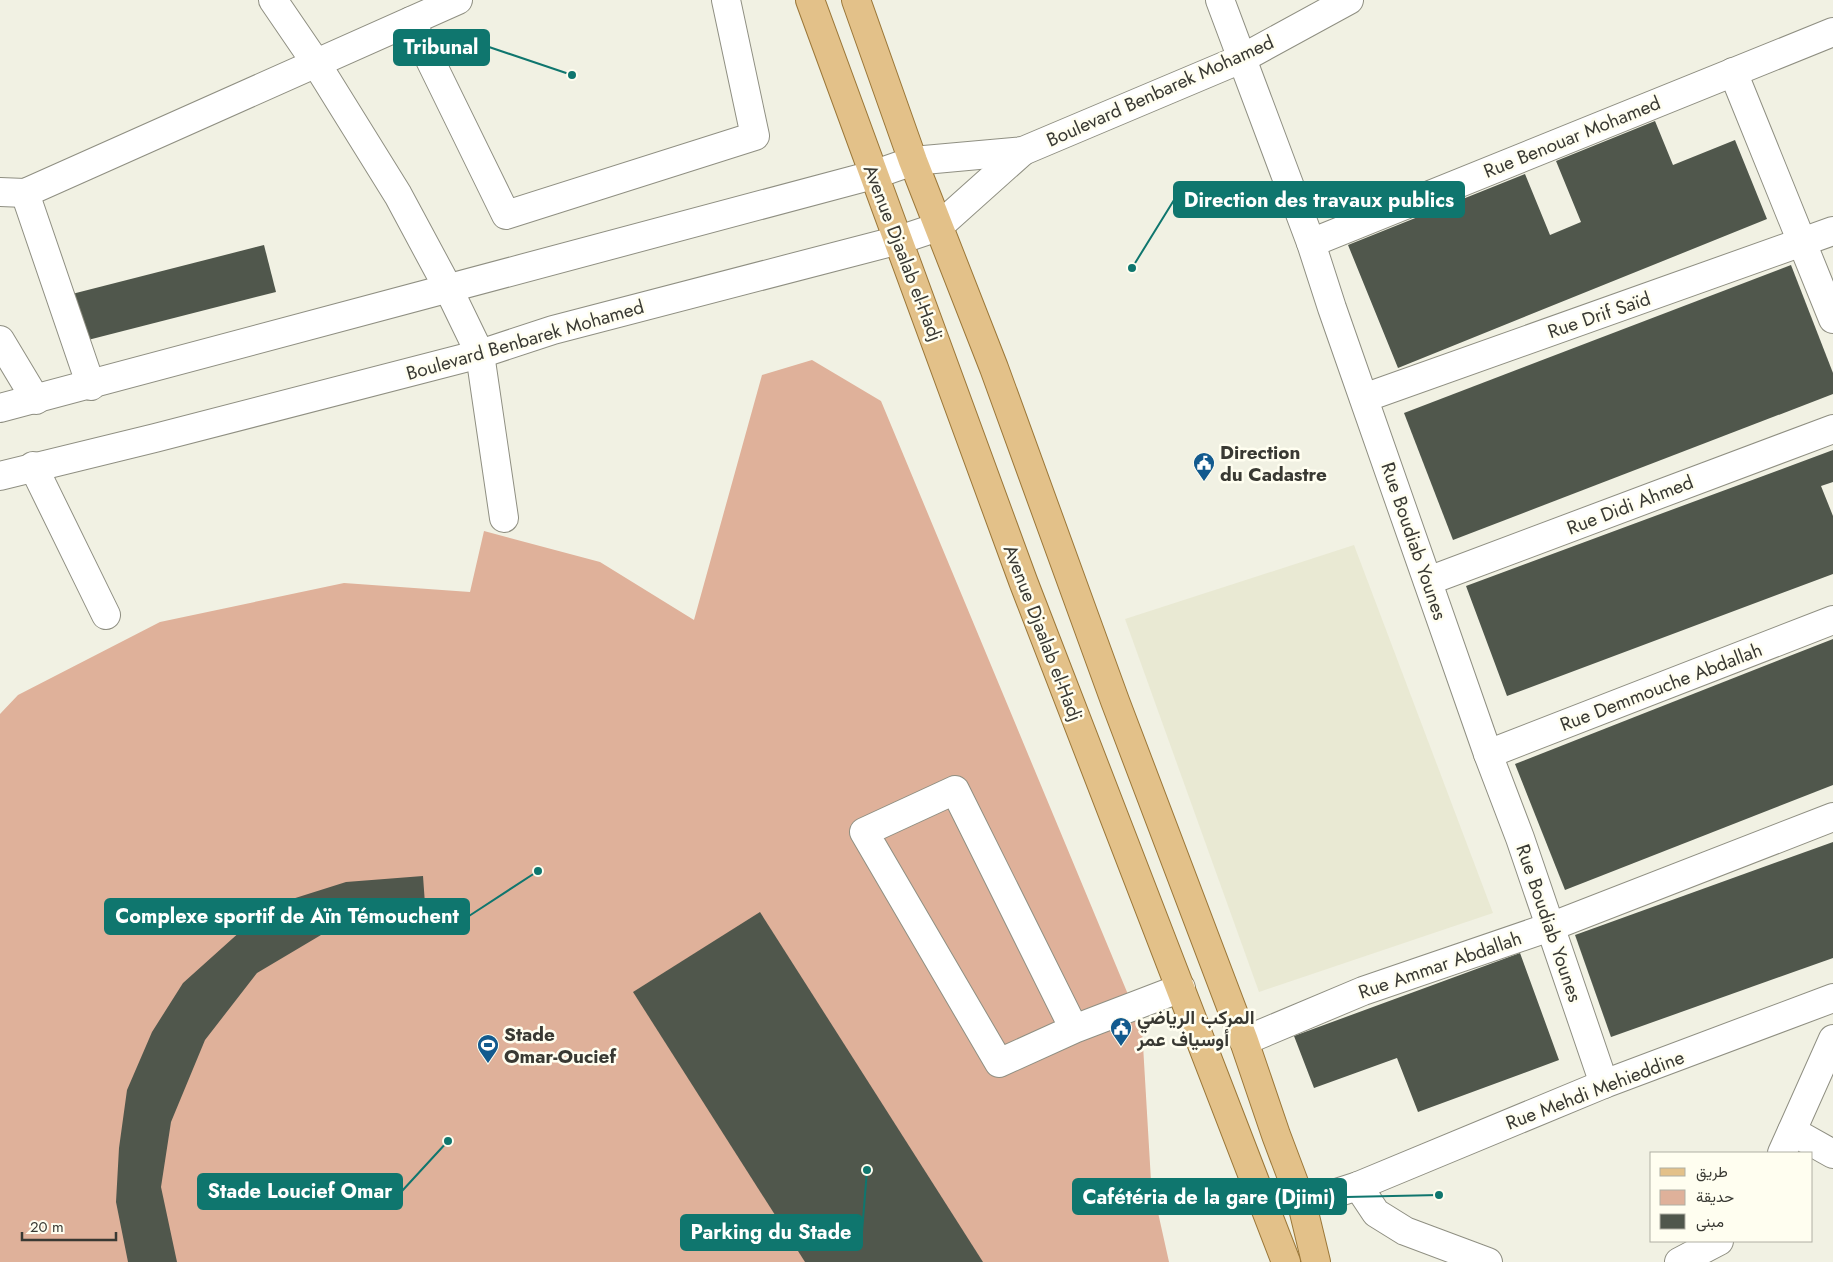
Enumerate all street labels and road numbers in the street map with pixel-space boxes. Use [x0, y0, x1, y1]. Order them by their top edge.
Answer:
street label: Boulevard Benbarek Mohamed [1042, 29, 1278, 153]
street label: Rue Benouar Mohamed [1480, 89, 1664, 185]
street label: Avenue Djaalab el-Hadj [857, 161, 949, 345]
street label: Rue Drif Saïd [1544, 285, 1654, 345]
street label: Boulevard Benbarek Mohamed [403, 293, 647, 387]
street label: Rue Boudiab Younes [1374, 459, 1454, 624]
street label: Rue Didi Ahmed [1563, 468, 1697, 542]
street label: Avenue Djaalab el-Hadj [997, 541, 1089, 725]
street label: Rue Demmouche Abdallah [1556, 636, 1766, 738]
street label: Rue Boudiab Younes [1509, 841, 1589, 1006]
street label: Rue Ammar Abdallah [1355, 924, 1525, 1006]
street label: Rue Mehdi Mehieddine [1502, 1043, 1688, 1136]

